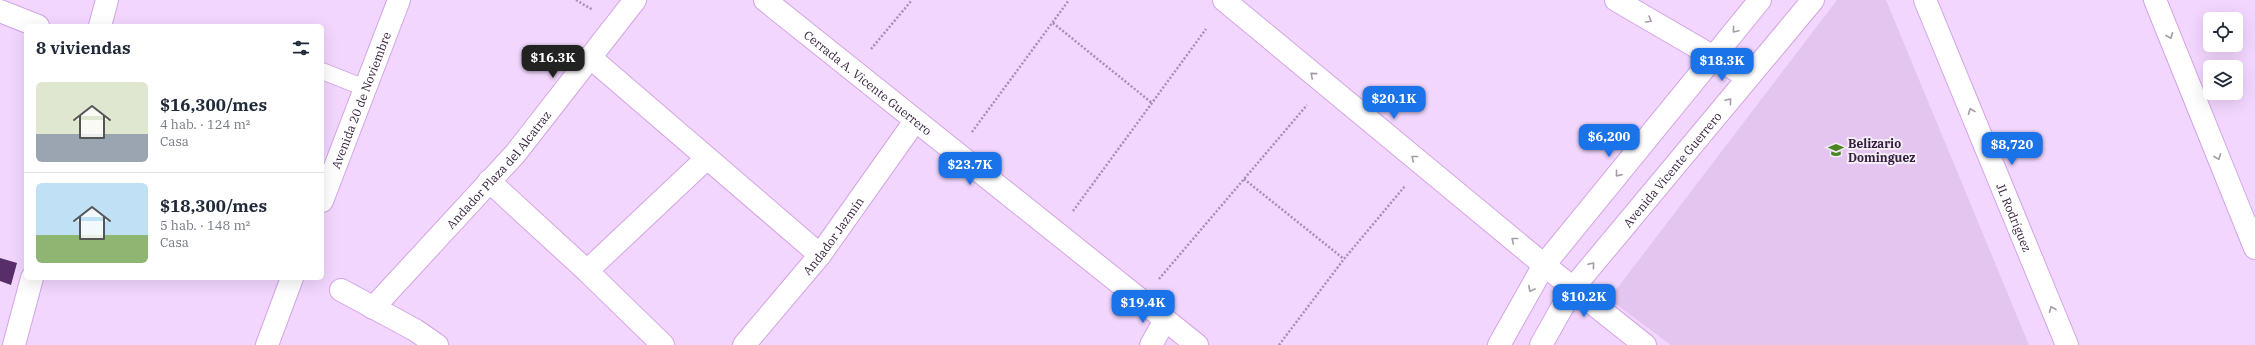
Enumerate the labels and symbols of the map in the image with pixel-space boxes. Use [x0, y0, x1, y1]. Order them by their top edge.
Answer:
one-way arrow [1645, 15, 1653, 22]
one-way arrow [1733, 25, 1740, 33]
street label: Cerrada A. Vicente Guerrero [801, 27, 935, 138]
street label: Avenida 20 de Noviembre [328, 30, 394, 171]
one-way arrow [2165, 33, 2173, 40]
pin: $16.3K [520, 45, 586, 79]
pin: $18.3K [1689, 48, 1755, 82]
one-way arrow [1311, 73, 1318, 80]
pin: $20.1K [1361, 86, 1427, 120]
one-way arrow [1724, 98, 1731, 105]
street label: Andador Plaza del Alcatraz [443, 107, 554, 231]
street label: Avenida Vicente Guerrero [1620, 108, 1725, 230]
one-way arrow [1967, 108, 1975, 115]
pin: $6,200 [1576, 124, 1642, 158]
pin: $8,720 [1979, 132, 2045, 166]
place label: Belizario Dominguez [1848, 136, 1915, 165]
school or university icon: Belizario Dominguez [1827, 141, 1845, 159]
pin: $23.7K [937, 152, 1003, 186]
one-way arrow [2214, 153, 2222, 160]
one-way arrow [1411, 155, 1418, 162]
one-way arrow [1615, 170, 1622, 177]
street label: JL Rodríguez [1994, 181, 2035, 254]
street label: Andador Jazmín [799, 194, 867, 278]
one-way arrow [1511, 238, 1519, 245]
one-way arrow [1587, 262, 1594, 270]
one-way arrow [1528, 284, 1535, 292]
pin: $10.2K [1551, 284, 1617, 318]
pin: $19.4K [1110, 290, 1176, 324]
one-way arrow [2049, 305, 2057, 312]

